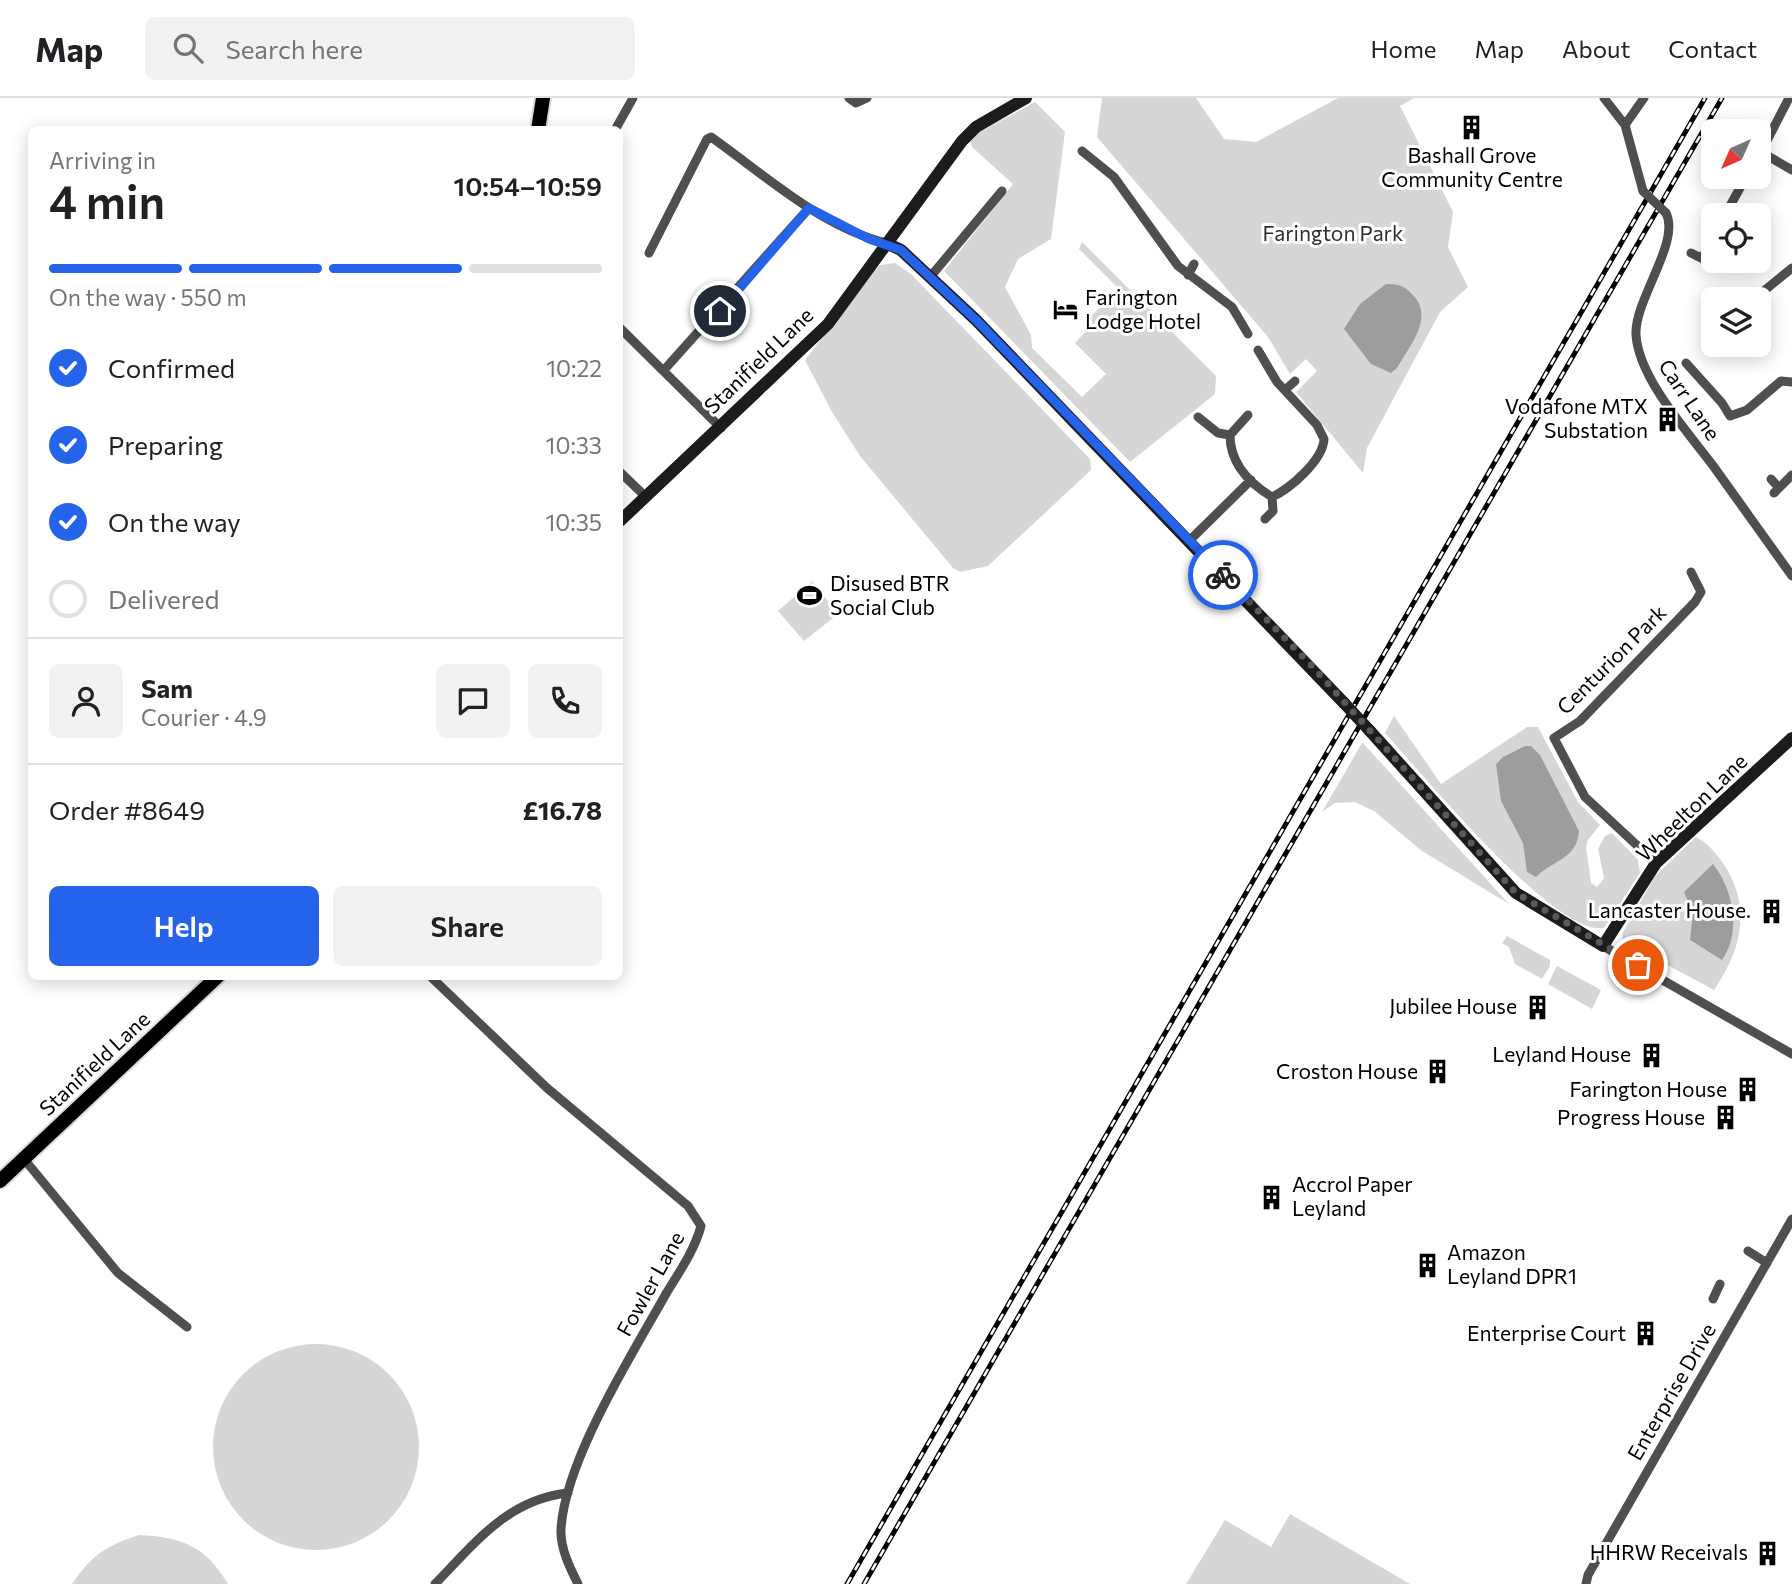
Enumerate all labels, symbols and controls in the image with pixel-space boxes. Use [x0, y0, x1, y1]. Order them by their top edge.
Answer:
search box [145, 17, 635, 80]
text: Map [35, 28, 103, 69]
icon: search [169, 29, 207, 67]
text: Search here [225, 33, 363, 64]
text: Home [1371, 34, 1437, 63]
text: Map [1475, 34, 1524, 63]
text: About [1562, 34, 1630, 63]
text: Contact [1668, 34, 1757, 63]
building icon: Bashall Grove Community Centre [1458, 113, 1486, 141]
north arrow [1701, 119, 1771, 189]
map controls [1701, 119, 1771, 357]
place label: Bashall Grove Community Centre [1381, 142, 1563, 191]
text: Arriving in [49, 146, 156, 174]
text: 10:54–10:59 [454, 170, 602, 201]
text: 4 min [49, 172, 165, 228]
button: locate [1701, 203, 1771, 273]
park label: Farington Park [1263, 220, 1403, 245]
pin [690, 281, 750, 341]
text: On the way · 550 m [49, 283, 247, 311]
place label: Farington Lodge Hotel [1085, 284, 1201, 333]
button: layers [1701, 287, 1771, 357]
icon: home [701, 292, 739, 330]
hotel icon: Farington Lodge Hotel [1051, 296, 1079, 324]
street label: Stanifield Lane [698, 302, 818, 418]
icon: check [49, 349, 87, 387]
text: Confirmed [108, 352, 235, 383]
text: 10:22 [546, 354, 602, 382]
street label: Carr Lane [1654, 354, 1726, 444]
place label: Vodafone MTX Substation [1505, 393, 1648, 442]
building icon: Vodafone MTX Substation [1654, 405, 1682, 433]
icon: check [49, 426, 87, 464]
text: Preparing [108, 429, 223, 460]
text: 10:33 [546, 431, 602, 459]
icon: check [49, 503, 87, 541]
text: On the way [108, 506, 241, 537]
text: 10:35 [545, 508, 602, 536]
courier [1188, 540, 1258, 610]
icon: bike [1204, 556, 1242, 594]
place label: Disused BTR Social Club [830, 570, 950, 619]
sports icon: Disused BTR Social Club [796, 582, 824, 610]
text: Delivered [108, 583, 219, 614]
street label: Centurion Park [1551, 599, 1671, 719]
button: person [49, 664, 123, 738]
button: chat [436, 664, 510, 738]
button: phone [528, 664, 602, 738]
text: Sam [141, 672, 193, 703]
text: Courier · 4.9 [141, 703, 267, 731]
street label: Wheelton Lane [1630, 748, 1751, 866]
text: Order #8649 [49, 794, 205, 825]
text: £16.78 [522, 794, 602, 825]
button: Help [49, 886, 319, 966]
button: Share [333, 886, 602, 966]
place label: Lancaster House. [1588, 897, 1751, 922]
building icon: Lancaster House. [1757, 897, 1785, 925]
pin [1608, 935, 1668, 995]
icon: bag [1619, 946, 1657, 984]
place label: Jubilee House [1389, 993, 1517, 1018]
building icon: Jubilee House [1523, 993, 1551, 1021]
street label: Stanifield Lane [34, 1006, 154, 1120]
place label: Leyland House [1492, 1041, 1631, 1066]
building icon: Leyland House [1637, 1041, 1665, 1069]
place label: Croston House [1276, 1058, 1418, 1083]
building icon: Croston House [1424, 1058, 1452, 1086]
place label: Farington House [1569, 1076, 1727, 1101]
building icon: Farington House [1733, 1076, 1761, 1104]
place label: Progress House [1557, 1104, 1705, 1129]
building icon: Progress House [1711, 1104, 1739, 1132]
place label: Accrol Paper Leyland [1292, 1171, 1413, 1220]
building icon: Accrol Paper Leyland [1258, 1183, 1286, 1211]
street label: Fowler Lane [611, 1227, 689, 1340]
place label: Amazon Leyland DPR1 [1447, 1239, 1577, 1288]
building icon: Amazon Leyland DPR1 [1413, 1251, 1441, 1279]
street label: Enterprise Drive [1621, 1318, 1720, 1464]
place label: Enterprise Court [1467, 1320, 1626, 1345]
building icon: Enterprise Court [1632, 1320, 1660, 1348]
place label: HHRW Receivals [1590, 1539, 1748, 1564]
building icon: HHRW Receivals [1754, 1539, 1782, 1567]

